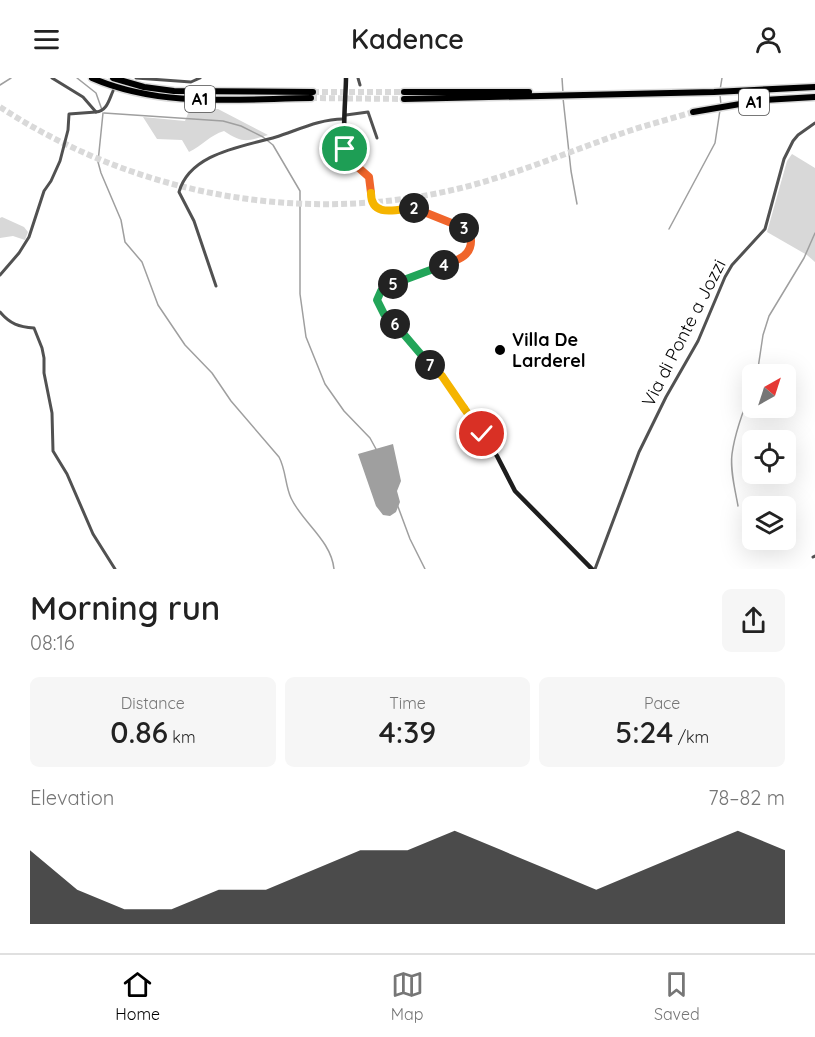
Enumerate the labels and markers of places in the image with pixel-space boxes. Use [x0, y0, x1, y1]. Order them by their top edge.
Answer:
pin [319, 123, 370, 174]
pin: 2 [399, 193, 429, 223]
pin: 3 [449, 213, 479, 243]
pin: 4 [429, 250, 459, 280]
pin: 5 [378, 269, 408, 299]
pin: 6 [380, 309, 410, 339]
place label: Villa De Larderel [512, 328, 586, 372]
marker: Villa De Larderel [493, 343, 507, 357]
pin: 7 [415, 350, 445, 380]
pin [456, 408, 507, 459]

